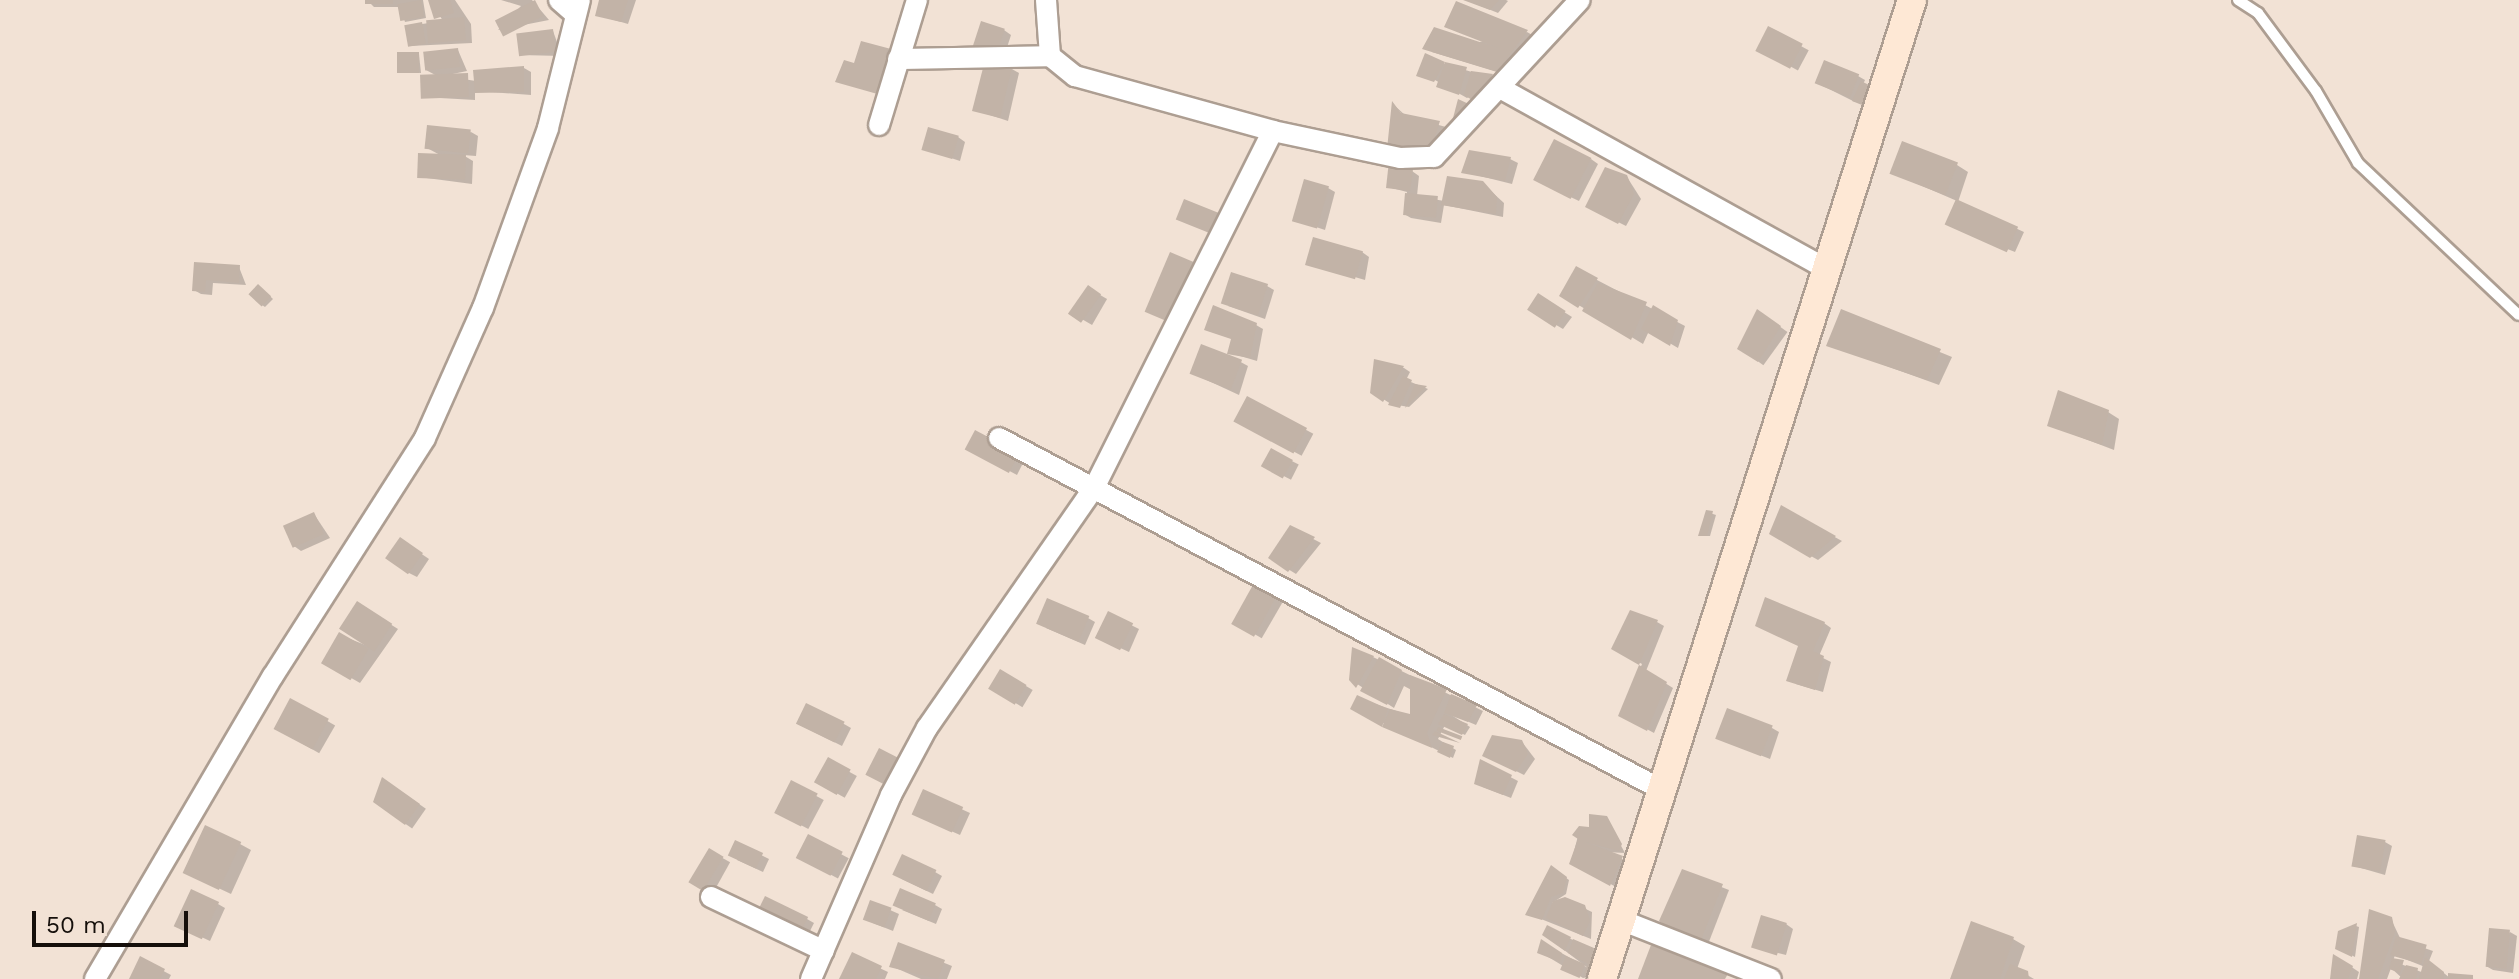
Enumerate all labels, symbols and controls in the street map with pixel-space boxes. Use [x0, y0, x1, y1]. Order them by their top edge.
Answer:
scale bar [36, 895, 192, 945]
text: 50 m [46, 911, 106, 939]

